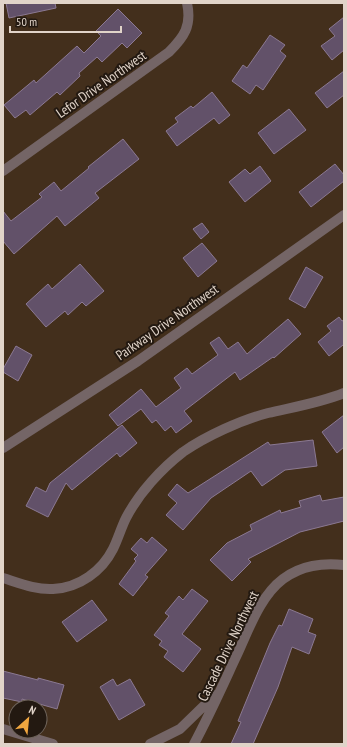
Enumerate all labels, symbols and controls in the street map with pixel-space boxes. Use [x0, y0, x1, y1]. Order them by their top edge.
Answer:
scale bar [10, 8, 121, 34]
text: 50 m [16, 14, 37, 29]
street label: Lefor Drive Northwest [52, 46, 150, 122]
street label: Parkway Drive Northwest [112, 280, 222, 364]
street label: Cascade Drive Northwest [193, 588, 263, 704]
north arrow [8, 699, 48, 739]
text: N [27, 703, 38, 718]

